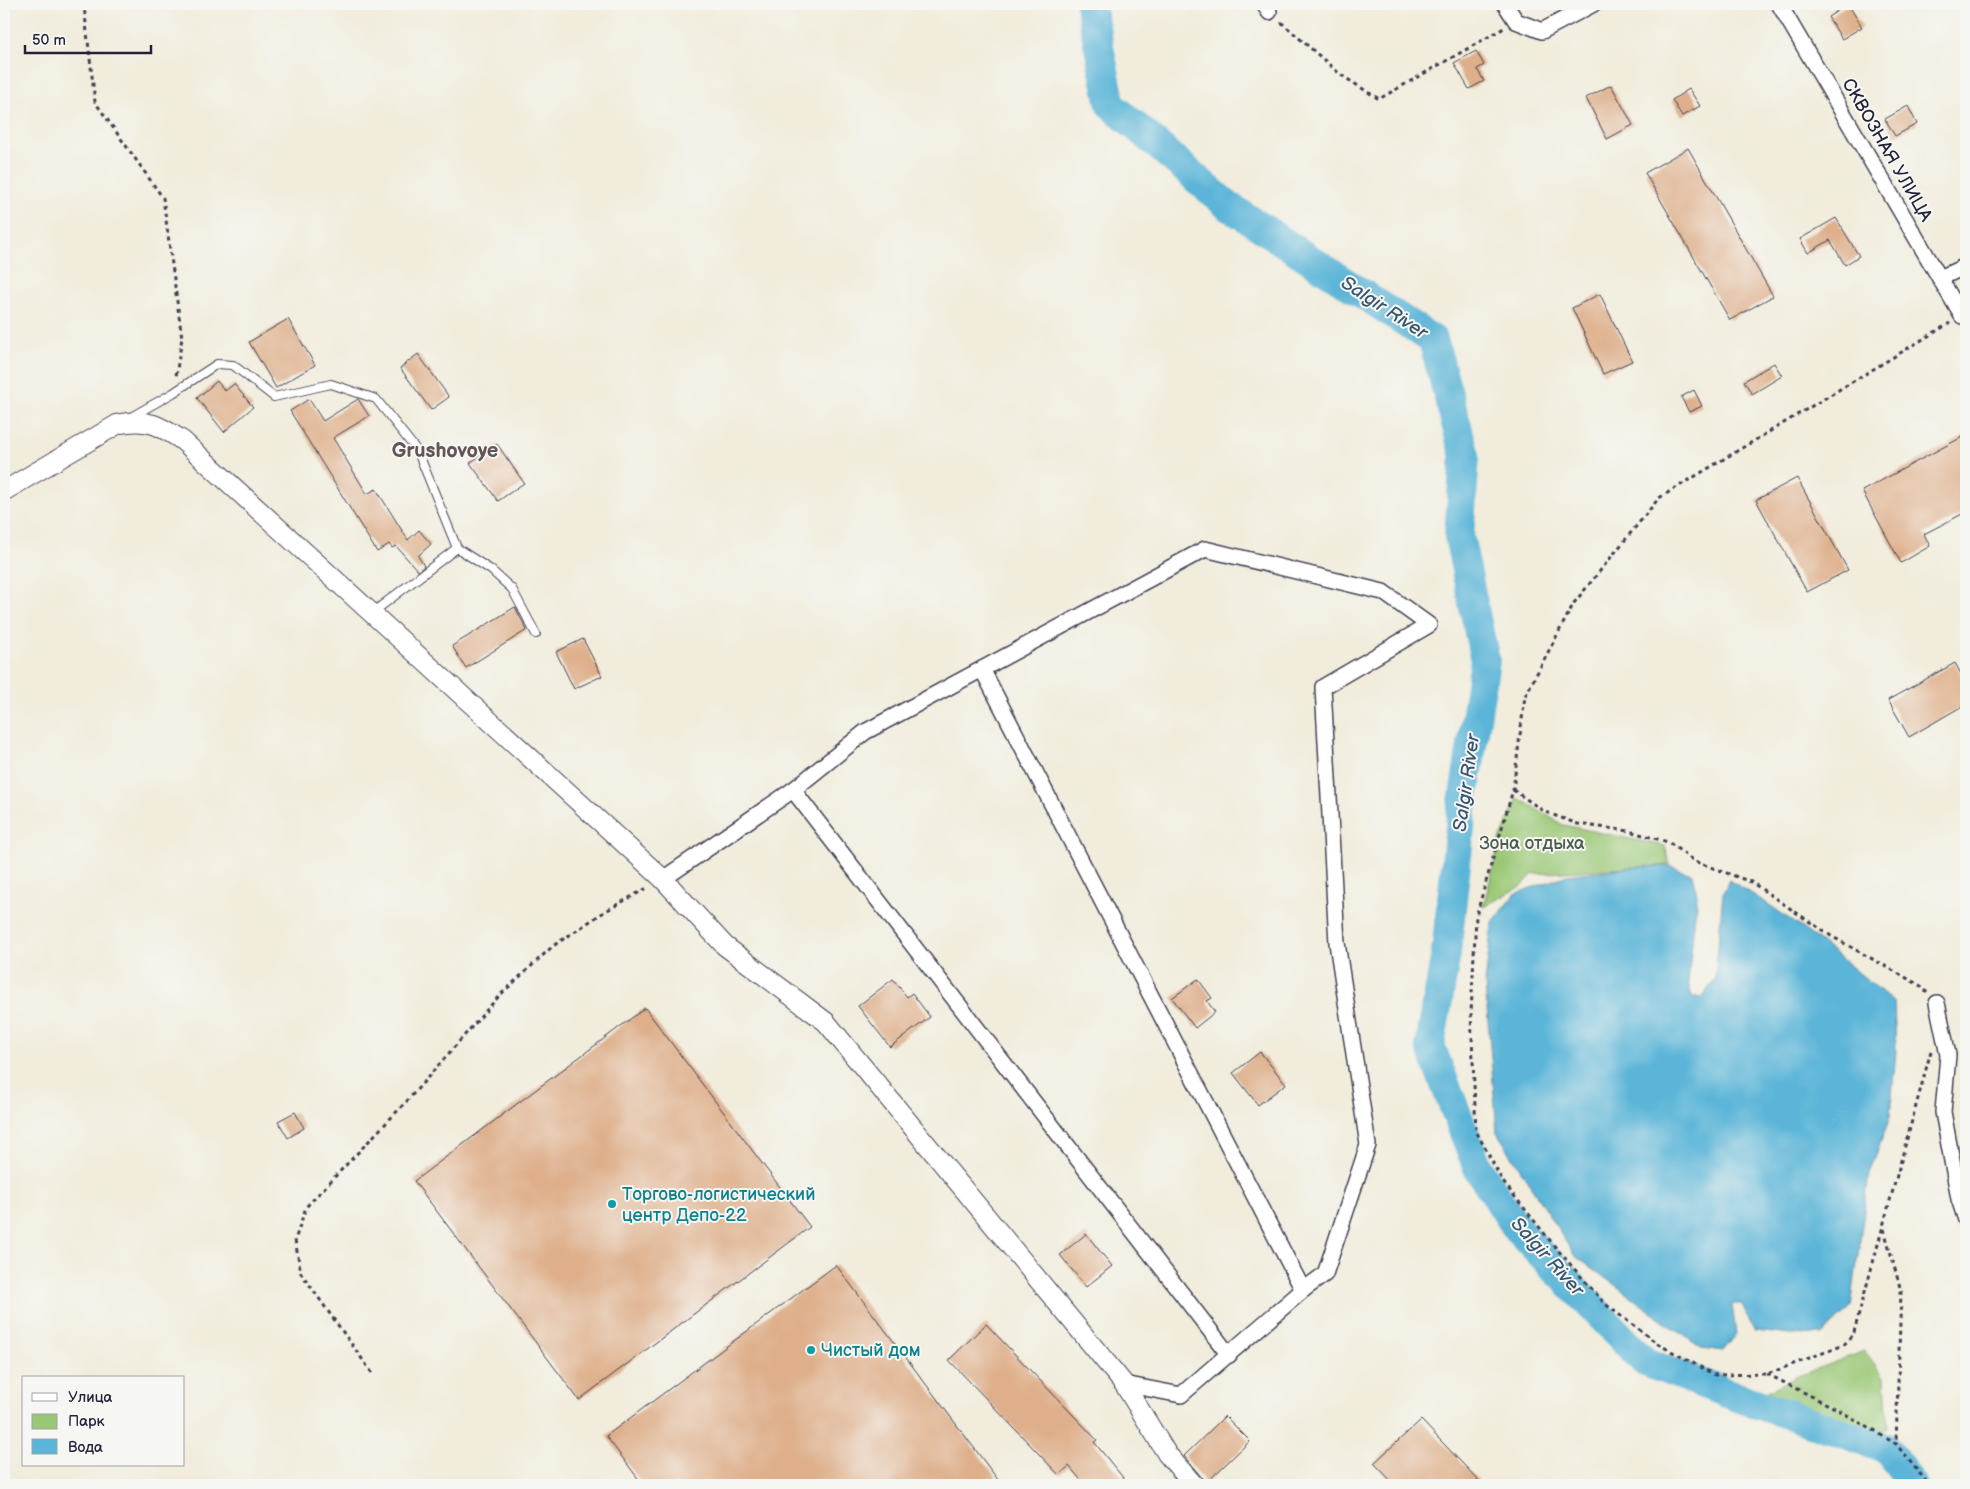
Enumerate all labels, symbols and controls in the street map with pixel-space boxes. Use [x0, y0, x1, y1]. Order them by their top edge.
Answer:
scale bar [25, 22, 151, 54]
text: 50 m [32, 31, 66, 50]
street label: СКВОЗНАЯ УЛИЦА [1837, 75, 1937, 225]
water label: Salgir River [1336, 272, 1432, 345]
district label: Grushovoye [392, 439, 498, 463]
water label: Salgir River [1449, 732, 1485, 833]
park label: Зона отдыха [1479, 833, 1585, 854]
place label: Торгово-логистический центр Депо-22 [622, 1184, 815, 1226]
marker: Торгово-логистический центр Депо-22 [606, 1198, 618, 1210]
water label: Salgir River [1506, 1213, 1589, 1302]
place label: Чистый дом [821, 1340, 921, 1361]
marker: Чистый дом [805, 1344, 817, 1356]
legend [22, 1376, 185, 1466]
text: Улица [68, 1388, 113, 1407]
text: Парк [68, 1412, 105, 1431]
text: Вода [68, 1438, 103, 1457]

